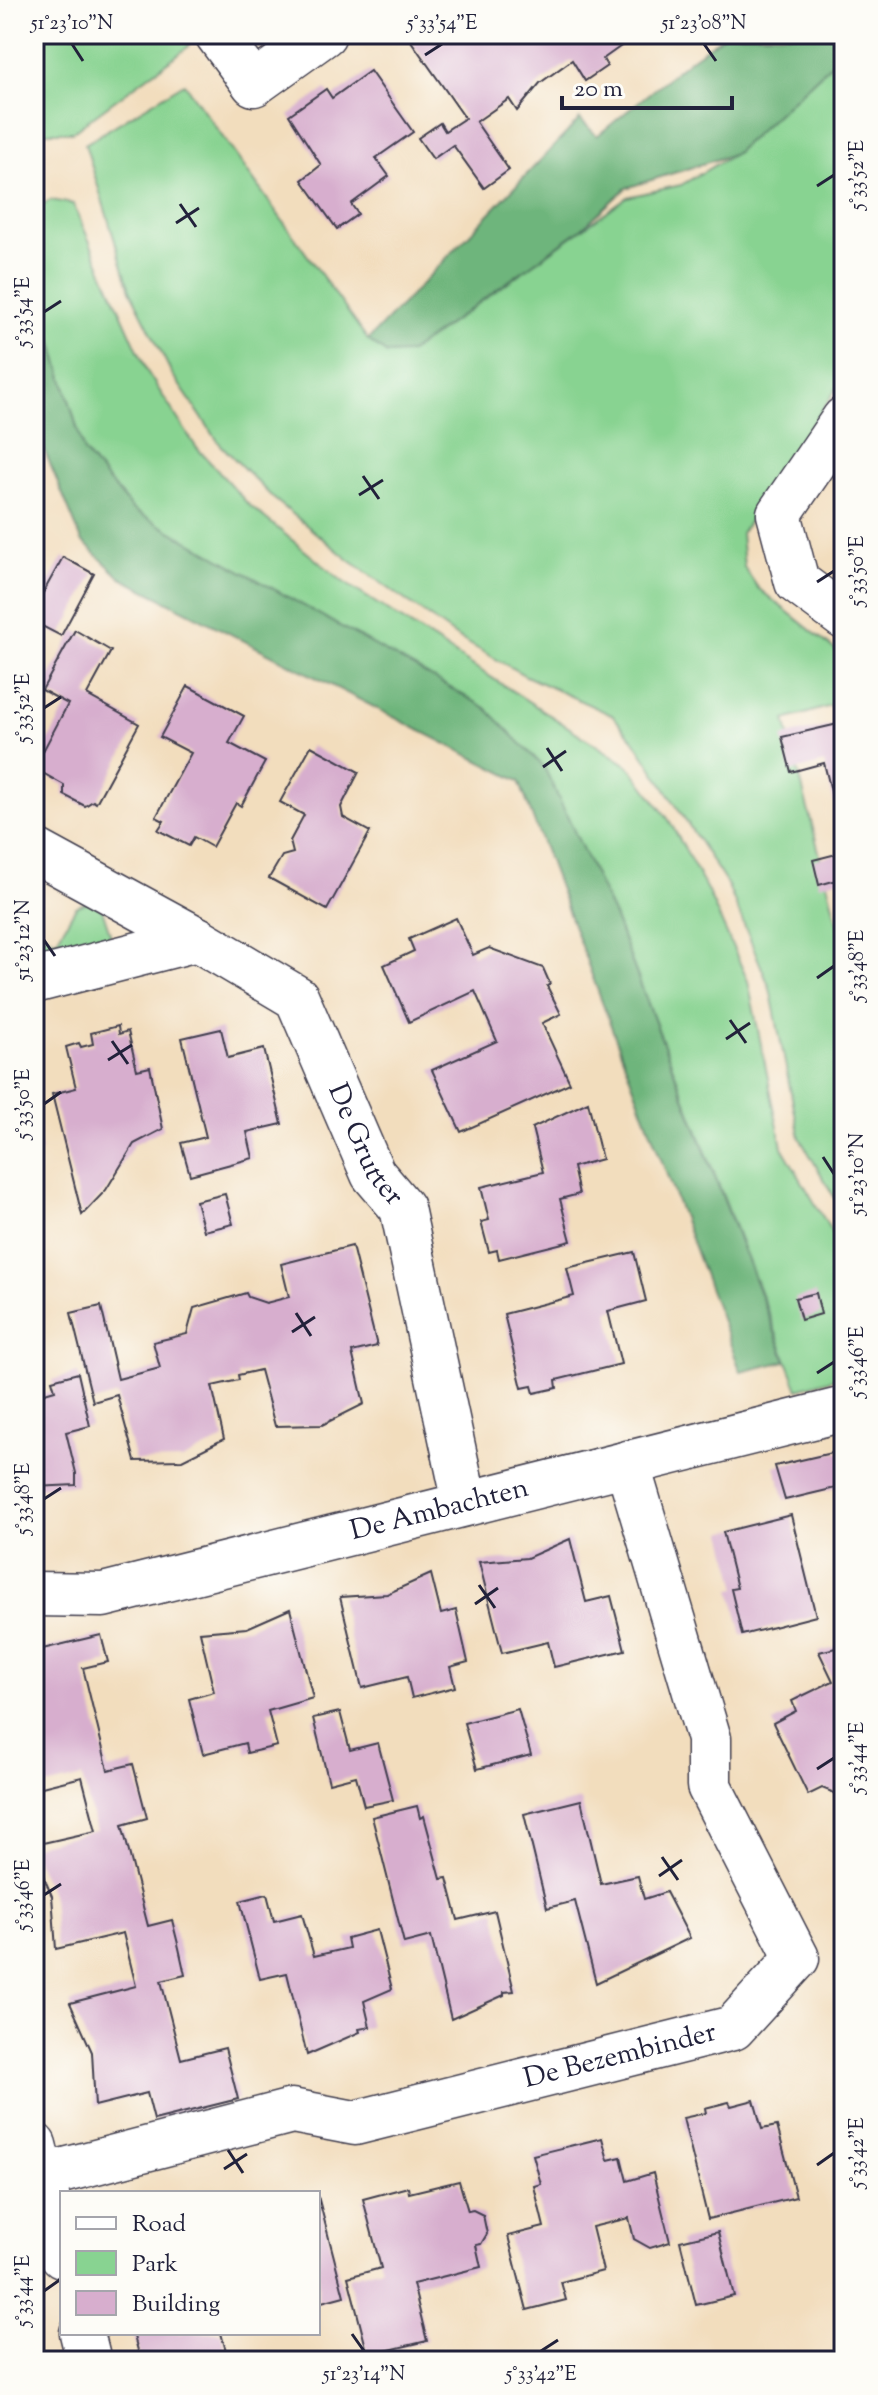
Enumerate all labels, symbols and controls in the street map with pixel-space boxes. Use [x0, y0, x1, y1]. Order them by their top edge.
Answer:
text: 51°23'10"N [30, 10, 113, 39]
text: 5°33'54"E [406, 10, 477, 39]
text: 51°23'08"N [660, 10, 747, 39]
scale bar [562, 60, 732, 110]
text: 20 m [574, 73, 623, 107]
text: 5°33'52"E [844, 140, 873, 211]
text: 5°33'54"E [10, 277, 39, 348]
text: 5°33'50"E [844, 536, 873, 607]
text: 5°33'52"E [10, 673, 39, 744]
text: 51°23'12"N [10, 899, 39, 982]
text: 5°33'48"E [844, 930, 873, 1003]
text: 5°33'50"E [10, 1069, 39, 1140]
street label: De Grutter [316, 1078, 413, 1216]
text: 51°23'10"N [844, 1133, 873, 1216]
text: 5°33'46"E [844, 1326, 873, 1399]
text: 5°33'48"E [10, 1463, 39, 1536]
street label: De Ambachten [346, 1469, 533, 1552]
text: 5°33'44"E [844, 1722, 873, 1795]
text: 5°33'46"E [10, 1859, 39, 1932]
street label: De Bezembinder [520, 2013, 721, 2100]
text: 5°33'42"E [844, 2117, 873, 2190]
legend [60, 2191, 320, 2335]
text: Road [132, 2208, 186, 2242]
text: Park [132, 2248, 178, 2282]
text: 5°33'44"E [10, 2255, 39, 2328]
text: Building [132, 2288, 221, 2322]
text: 51°23'14"N [322, 2361, 405, 2390]
text: 5°33'42"E [504, 2361, 577, 2390]

